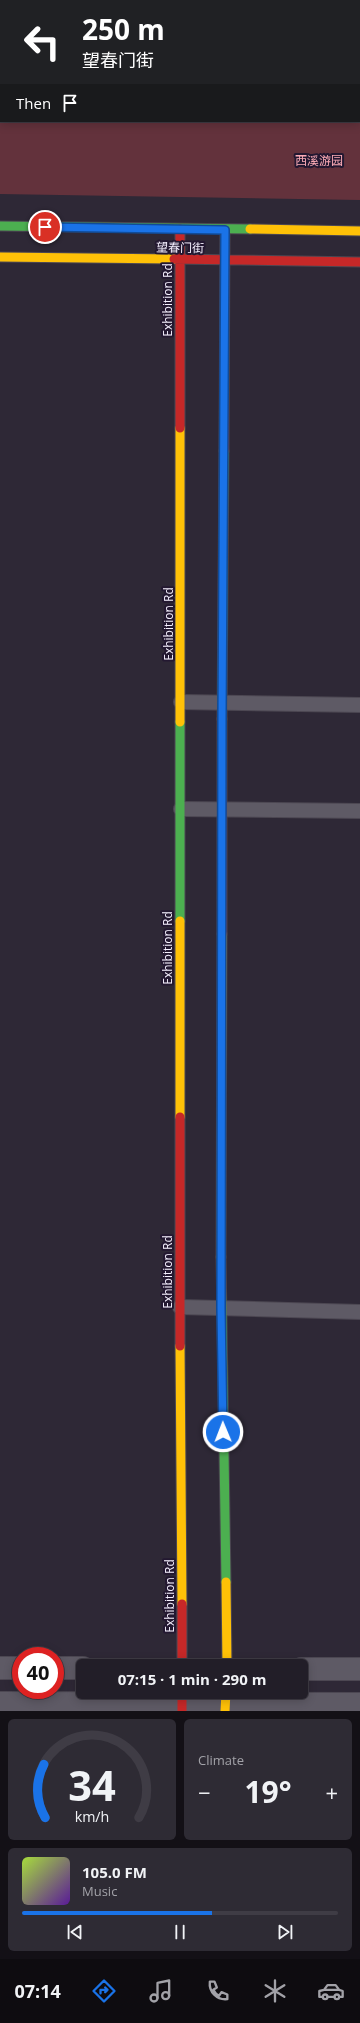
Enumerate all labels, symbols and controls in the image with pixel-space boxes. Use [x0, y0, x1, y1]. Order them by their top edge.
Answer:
text: 250 m [82, 10, 165, 48]
icon: left [16, 16, 68, 68]
text: 望春门街 [82, 48, 154, 72]
icon: arrive [59, 92, 81, 114]
text: Then [16, 93, 51, 113]
park label: 西溪游园 [295, 152, 343, 169]
pin [28, 210, 62, 244]
icon: arrive [34, 216, 56, 238]
street label: 望春门街 [156, 239, 204, 256]
street label: Exhibition Rd [159, 263, 176, 337]
street label: Exhibition Rd [160, 587, 177, 661]
street label: Exhibition Rd [159, 911, 176, 985]
street label: Exhibition Rd [159, 1235, 176, 1309]
position arrow [202, 1411, 244, 1453]
street label: Exhibition Rd [161, 1559, 178, 1633]
speed limit sign: 40 [12, 1647, 64, 1699]
text: 07:15 · 1 min · 290 m [118, 1669, 266, 1689]
text: Climate [198, 1751, 244, 1769]
text: 34 [68, 1756, 116, 1812]
text: 19° [244, 1771, 292, 1812]
text: − [198, 1777, 211, 1807]
text: + [325, 1777, 338, 1807]
text: km/h [75, 1806, 109, 1825]
text: 105.0 FM [82, 1862, 147, 1882]
text: Music [82, 1882, 117, 1900]
icon: previous [64, 1921, 86, 1943]
icon: pause [169, 1921, 191, 1943]
icon: next [274, 1921, 296, 1943]
icon: directions [90, 1977, 118, 2005]
icon: music [147, 1977, 175, 2005]
icon: phone [204, 1977, 232, 2005]
icon: climate [261, 1977, 289, 2005]
icon: car [317, 1977, 345, 2005]
text: 07:14 [14, 1979, 61, 2003]

